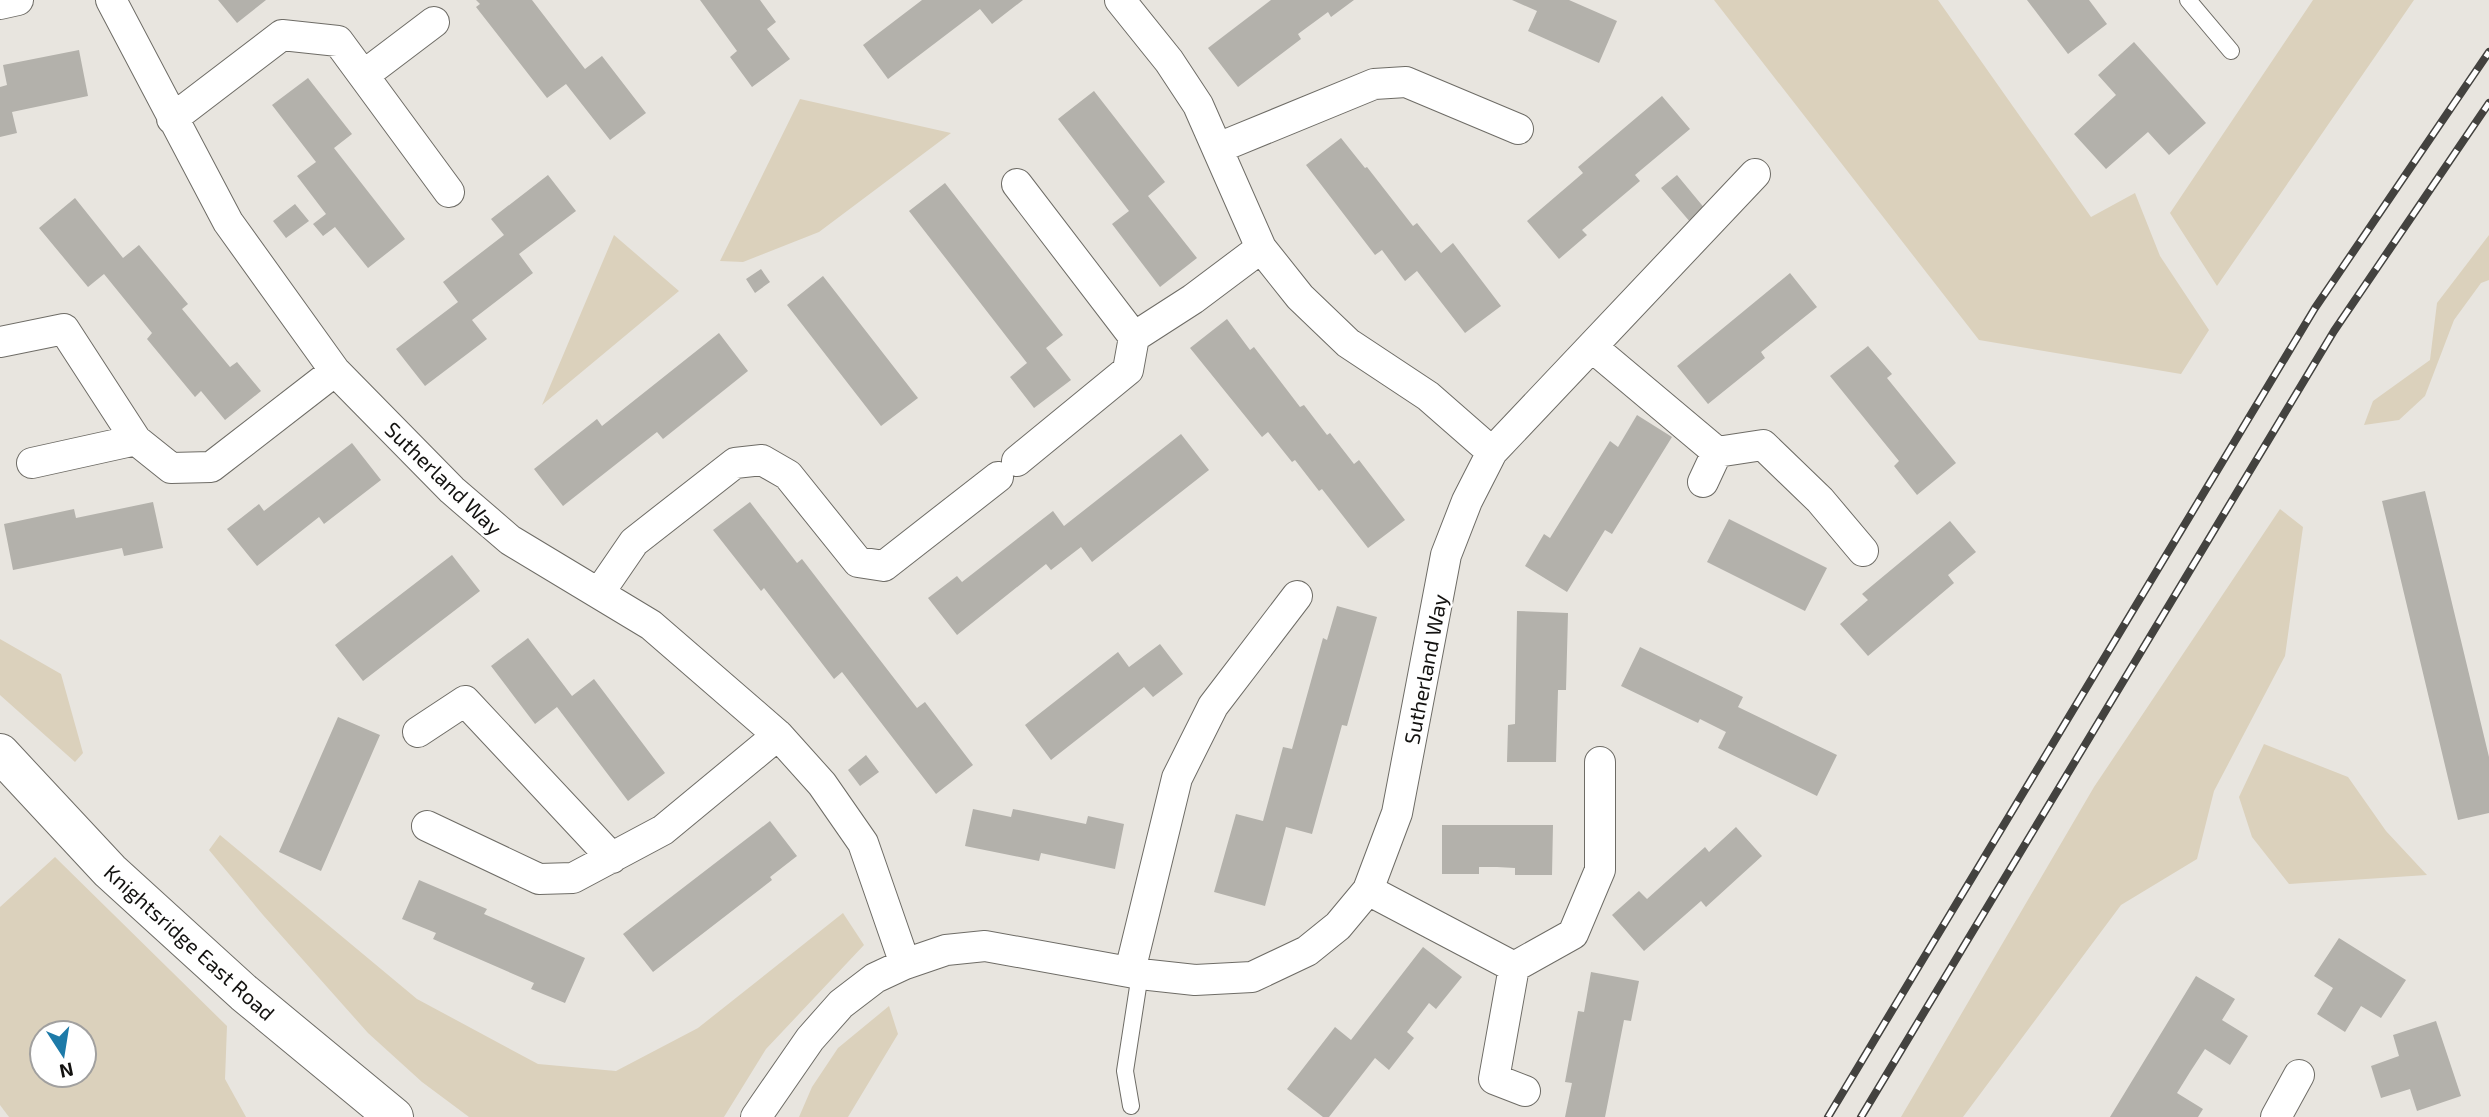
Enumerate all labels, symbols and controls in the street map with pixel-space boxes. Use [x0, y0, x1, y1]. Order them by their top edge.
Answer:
street label: Sutherland Way [381, 416, 507, 540]
street label: Sutherland Way [1398, 592, 1452, 746]
street label: Knightsridge East Road [100, 859, 280, 1025]
north arrow [28, 1019, 98, 1089]
text: N [58, 1058, 76, 1084]

